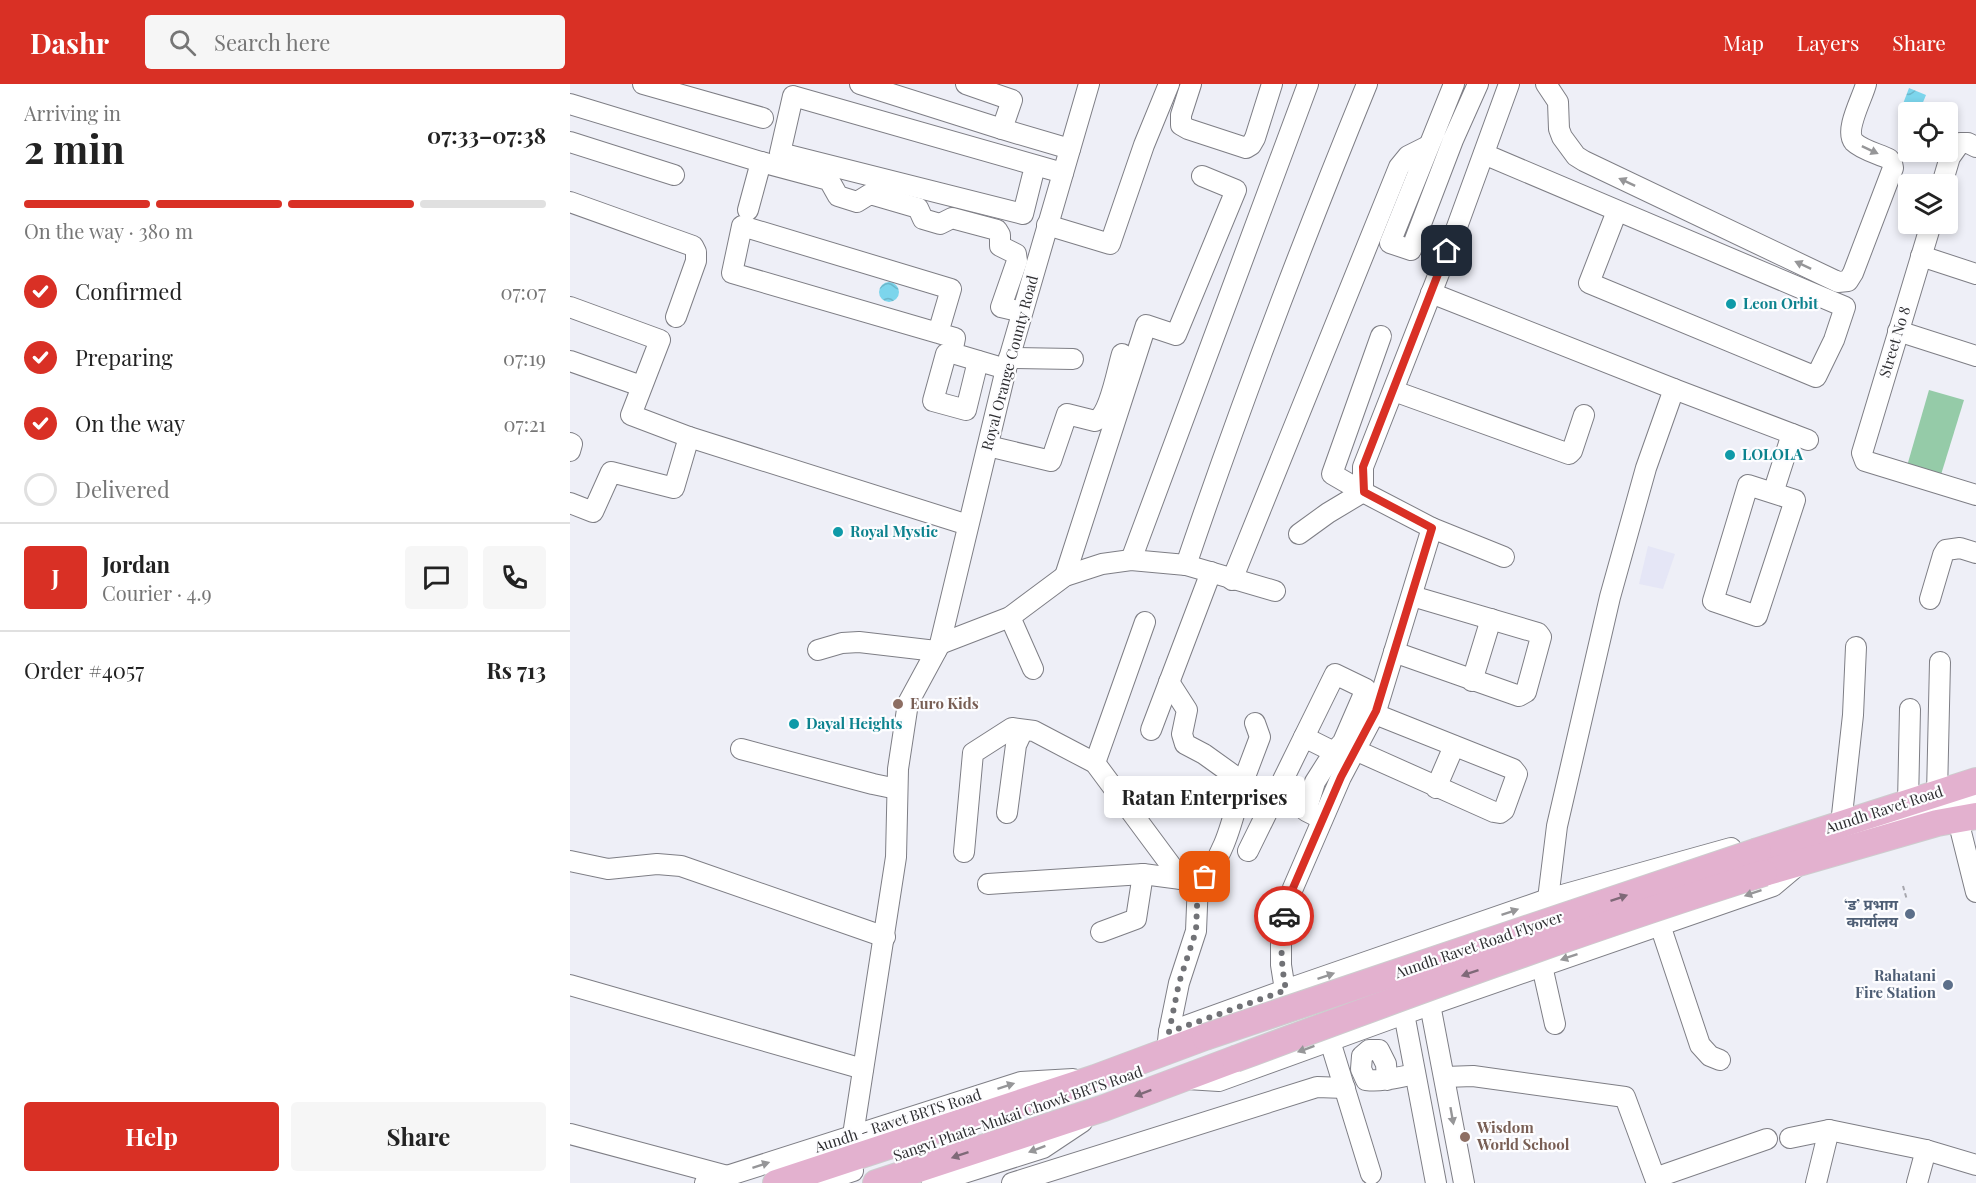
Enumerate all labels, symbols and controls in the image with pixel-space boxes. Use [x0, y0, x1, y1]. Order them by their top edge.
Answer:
search box [145, 15, 565, 69]
text: Dashr [30, 24, 109, 61]
icon: search [166, 26, 199, 59]
text: Search here [214, 27, 330, 57]
text: Map [1723, 28, 1764, 56]
text: Layers [1797, 28, 1859, 56]
text: Share [1892, 28, 1946, 56]
text: Arriving in [24, 99, 121, 126]
map controls [1898, 102, 1958, 234]
button: locate [1898, 102, 1958, 162]
text: 07:33–07:38 [427, 120, 546, 150]
text: 2 min [24, 122, 125, 174]
one-way arrow [1862, 146, 1879, 155]
button: layers [1898, 174, 1958, 234]
one-way arrow [1618, 177, 1635, 186]
text: On the way · 380 m [24, 217, 193, 244]
pin [1421, 225, 1472, 276]
icon: home [1430, 234, 1463, 267]
one-way arrow [1794, 261, 1811, 270]
street label: Royal Orange County Road [976, 273, 1042, 452]
icon: check [24, 275, 57, 308]
text: Confirmed [75, 276, 182, 306]
text: 07:07 [500, 278, 546, 305]
place label: Leon Orbit [1743, 293, 1819, 313]
marker: Leon Orbit [1724, 297, 1738, 311]
street label: Street No 8 [1874, 303, 1914, 380]
icon: check [24, 341, 57, 374]
text: Preparing [75, 342, 173, 372]
text: 07:19 [503, 344, 546, 371]
icon: check [24, 407, 57, 440]
text: On the way [75, 408, 185, 438]
text: 07:21 [504, 410, 546, 437]
place label: LOLOLA [1742, 444, 1804, 464]
marker: LOLOLA [1723, 448, 1737, 462]
text: Delivered [75, 474, 170, 504]
place label: Royal Mystic [850, 521, 938, 541]
marker: Royal Mystic [831, 525, 845, 539]
button: chat [405, 546, 468, 609]
button: phone [483, 546, 546, 609]
text: Jordan [102, 549, 170, 579]
text: J [51, 562, 60, 592]
text: Courier · 4.9 [102, 579, 212, 606]
text: Order #4057 [24, 655, 144, 685]
text: Rs 713 [486, 655, 546, 685]
place label: Euro Kids [910, 693, 979, 713]
marker: Euro Kids [891, 697, 905, 711]
place label: Dayal Heights [806, 713, 902, 733]
marker: Dayal Heights [787, 717, 801, 731]
callout: Ratan Enterprises [1104, 775, 1306, 817]
street label: Aundh Ravet Road [1821, 780, 1945, 838]
text: Ratan Enterprises [1122, 783, 1287, 810]
pin [1179, 851, 1230, 902]
icon: bag [1188, 860, 1221, 893]
courier [1254, 886, 1314, 946]
one-way arrow [1744, 888, 1762, 898]
one-way arrow [1610, 893, 1628, 902]
place label: ‘ड’ प्रभाग कार्यालय [1844, 894, 1899, 931]
icon: car [1268, 900, 1301, 933]
street label: Aundh Ravet Road Flyover [1391, 906, 1566, 983]
one-way arrow [1501, 907, 1519, 917]
marker: ‘ड’ प्रभाग कार्यालय [1903, 907, 1917, 921]
one-way arrow [1560, 952, 1578, 962]
place label: Rahatani Fire Station [1855, 965, 1937, 1002]
one-way arrow [1461, 968, 1479, 978]
one-way arrow [1317, 971, 1335, 981]
marker: Rahatani Fire Station [1941, 978, 1955, 992]
one-way arrow [1297, 1045, 1315, 1055]
street label: Sangvi Phata-Mukai Chowk BRTS Road [890, 1061, 1145, 1165]
one-way arrow [997, 1081, 1015, 1090]
street label: Aundh - Ravet BRTS Road [811, 1084, 984, 1157]
one-way arrow [1134, 1089, 1152, 1098]
button: Help [24, 1102, 279, 1171]
button: Share [291, 1102, 546, 1171]
one-way arrow [1448, 1107, 1457, 1126]
place label: Wisdom World School [1476, 1117, 1570, 1154]
marker: Wisdom World School [1458, 1130, 1472, 1144]
one-way arrow [1027, 1144, 1045, 1154]
one-way arrow [951, 1150, 969, 1160]
one-way arrow [752, 1160, 770, 1169]

